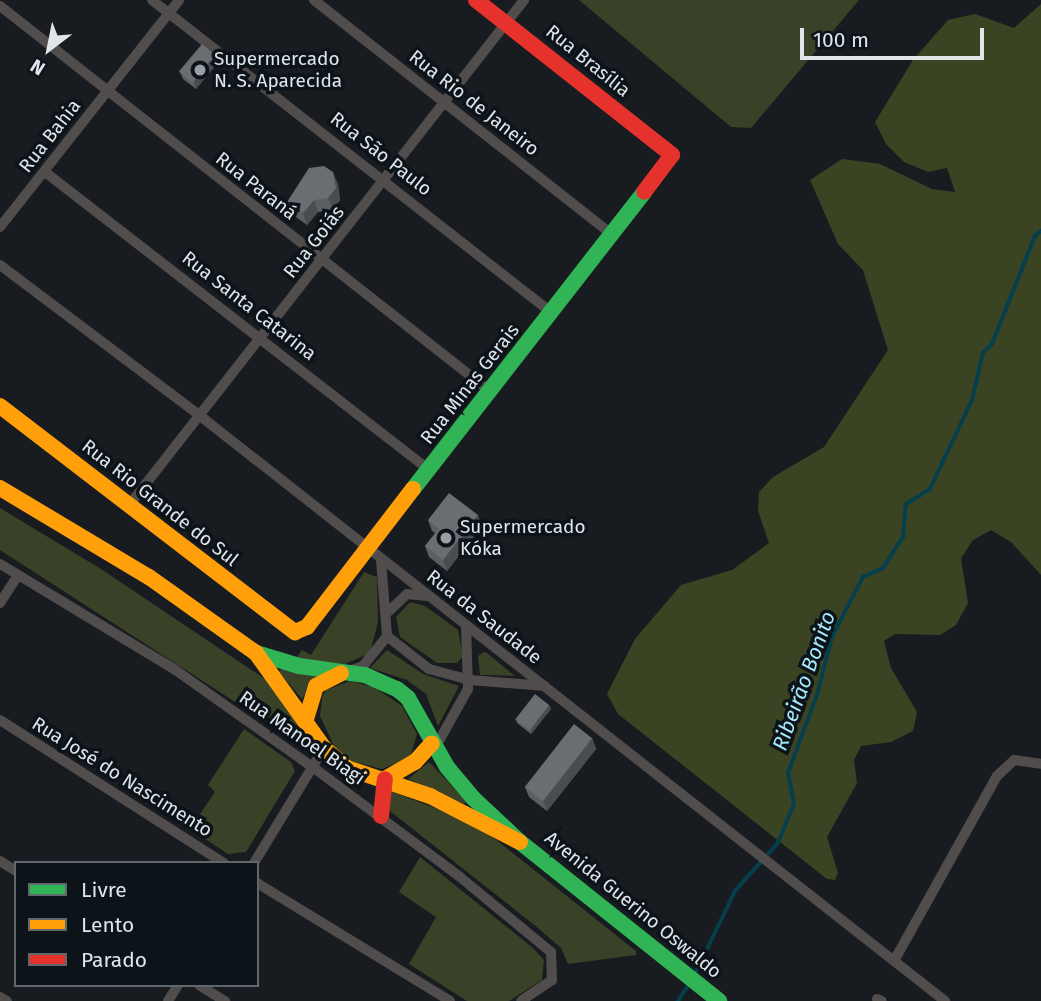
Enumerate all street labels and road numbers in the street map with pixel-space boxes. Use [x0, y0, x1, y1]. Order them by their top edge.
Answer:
street label: Rua Brasília [541, 20, 635, 102]
street label: Rua Rio de Janeiro [405, 45, 543, 161]
street label: Rua Bahia [14, 95, 86, 177]
street label: Rua São Paulo [326, 107, 436, 201]
street label: Rua Paraná [211, 147, 301, 225]
street label: Rua Goiás [279, 201, 349, 283]
street label: Rua Santa Catarina [177, 247, 321, 365]
street label: Rua Minas Gerais [416, 319, 524, 449]
street label: Rua Rio Grande do Sul [77, 435, 243, 571]
street label: Rua da Saudade [422, 565, 546, 669]
street label: Rua Manoel Biagi [235, 686, 369, 790]
street label: Rua José do Nascimento [28, 712, 216, 842]
street label: Avenida Guerino Oswaldo [540, 827, 726, 983]

